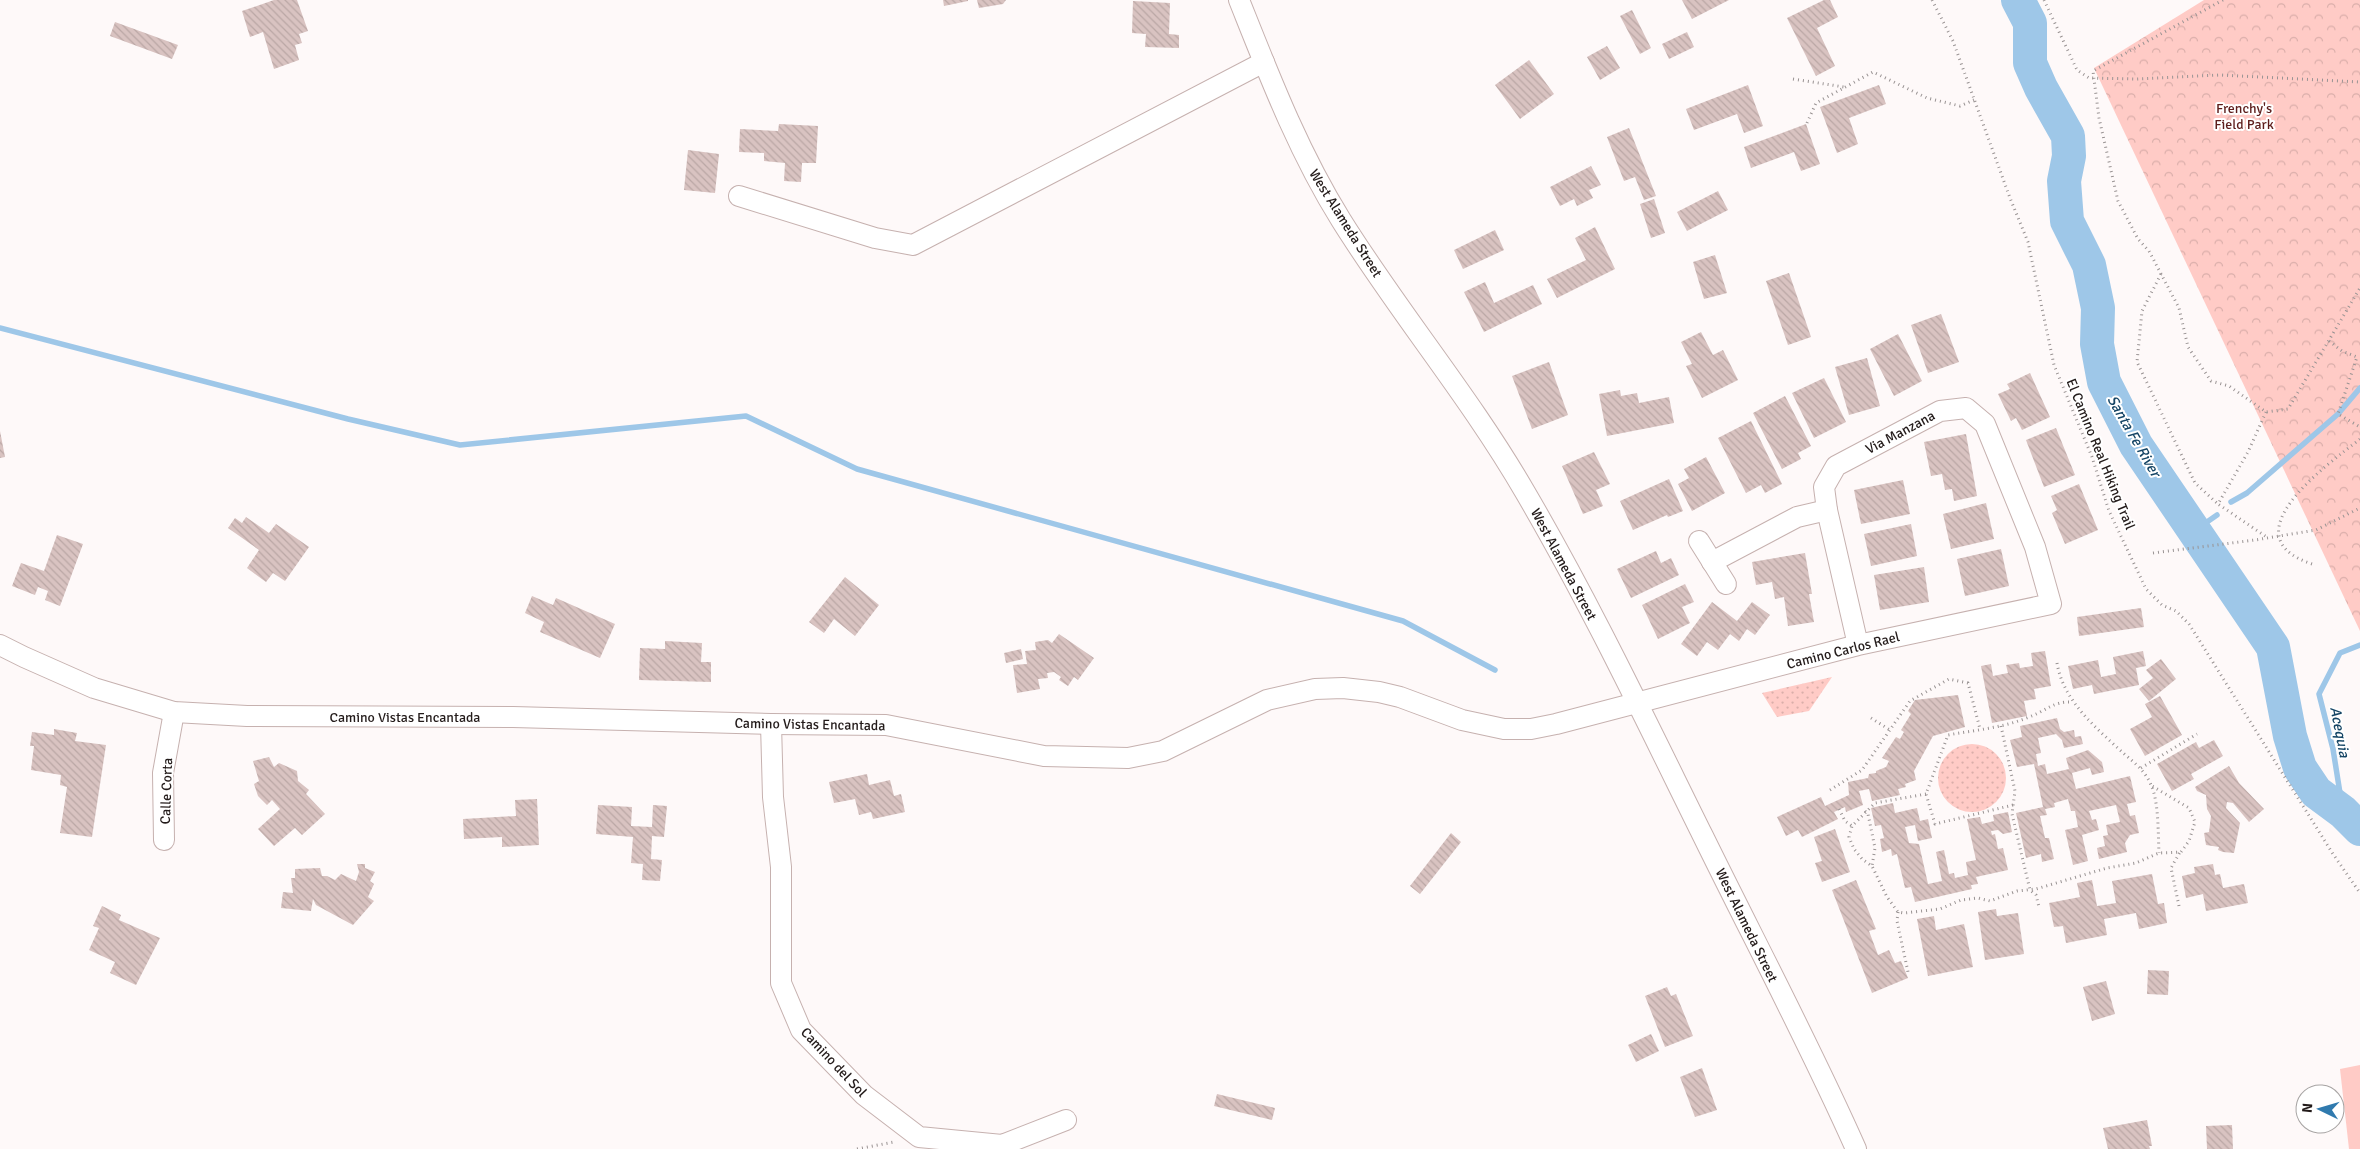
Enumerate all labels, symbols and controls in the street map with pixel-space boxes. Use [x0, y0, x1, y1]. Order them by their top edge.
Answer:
park label: Frenchy's Field Park [2214, 100, 2274, 133]
street label: West Alameda Street [1305, 166, 1386, 281]
street label: El Camino Real Hiking Trail [2062, 376, 2139, 532]
water label: Santa Fe River [2103, 392, 2166, 482]
street label: Via Manzana [1863, 407, 1938, 458]
street label: West Alameda Street [1527, 505, 1600, 623]
street label: Camino Carlos Rael [1785, 628, 1901, 673]
water label: Acequia [2326, 705, 2354, 759]
street label: Camino Vistas Encantada [330, 709, 480, 726]
street label: Camino Vistas Encantada [734, 715, 886, 734]
street label: Calle Corta [157, 757, 176, 825]
street label: West Alameda Street [1712, 866, 1781, 985]
street label: Camino del Sol [797, 1024, 870, 1101]
north arrow [2295, 1084, 2345, 1134]
text: N [2299, 1102, 2316, 1114]

